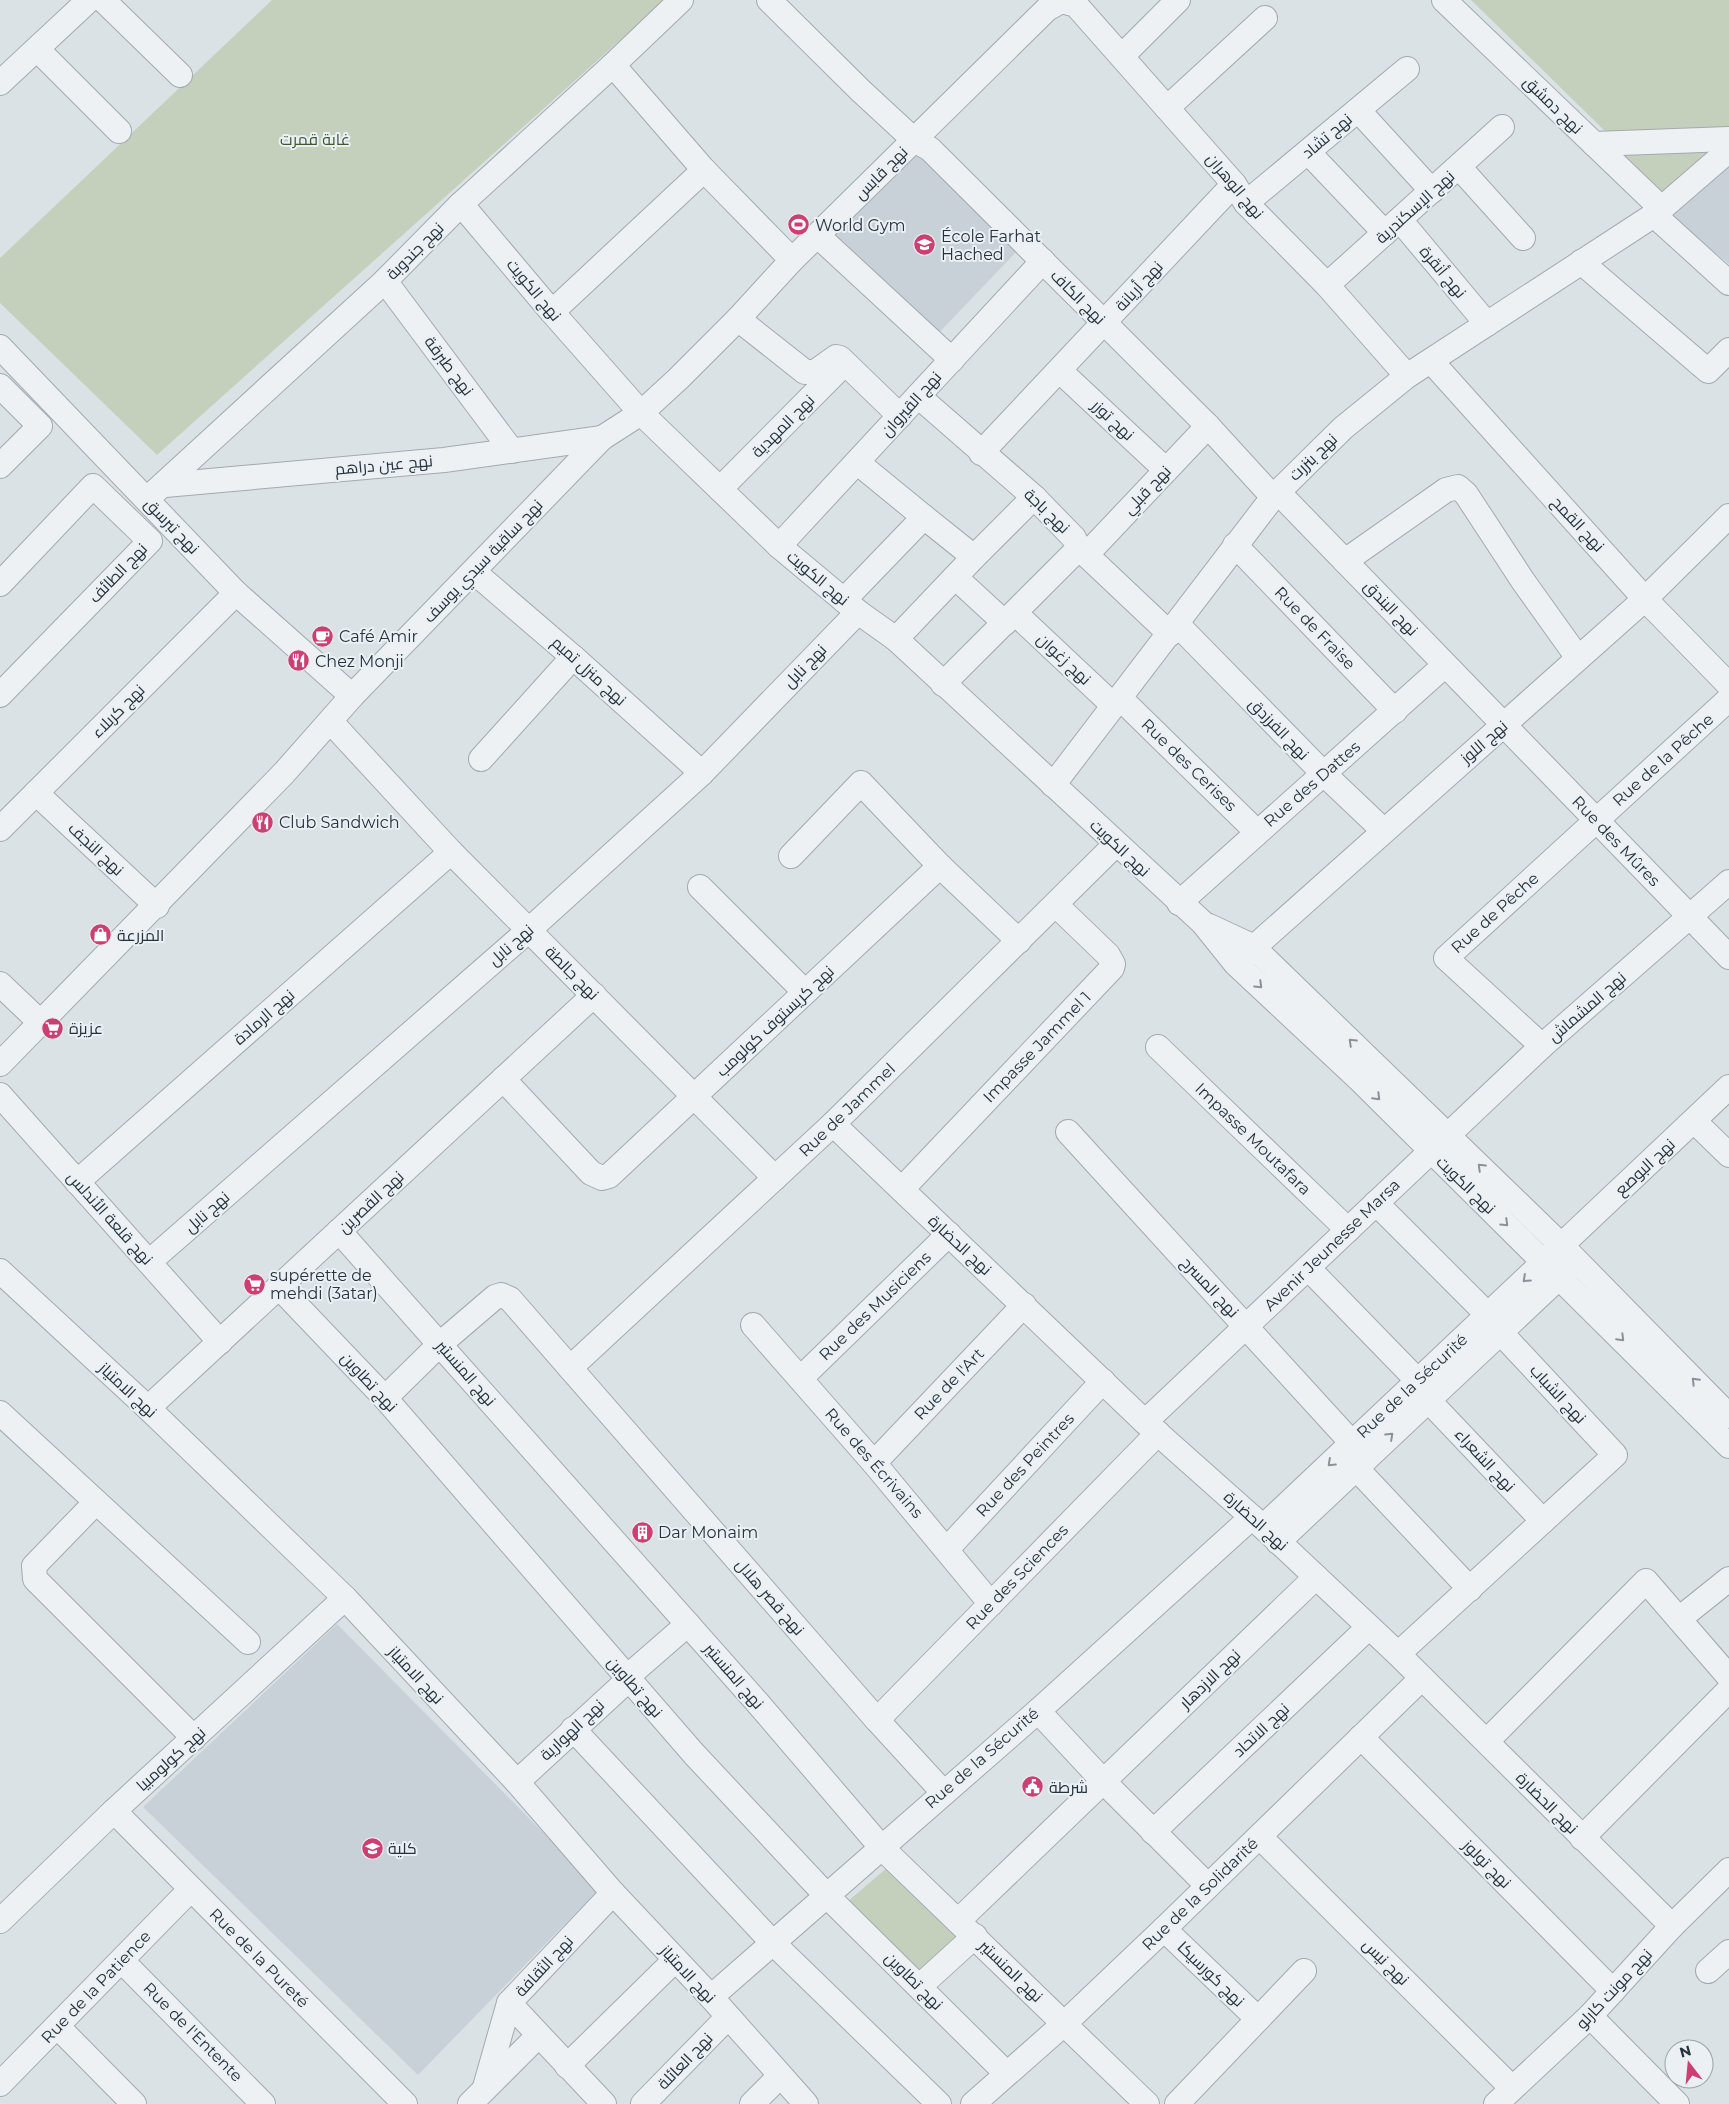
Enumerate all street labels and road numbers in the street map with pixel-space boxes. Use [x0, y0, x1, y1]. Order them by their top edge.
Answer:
street label: نهج دمشق [1518, 72, 1587, 139]
street label: نهج تشاد [1298, 110, 1357, 164]
street label: نهج قابس [850, 142, 913, 205]
street label: نهج الوهران [1201, 149, 1268, 224]
street label: نهج الإسكندرية [1372, 167, 1460, 249]
street label: نهج جندوبة [382, 218, 449, 285]
street label: نهج أنقرة [1414, 242, 1470, 303]
street label: نهج الكويت [501, 255, 565, 326]
street label: نهج أريانة [1111, 257, 1168, 316]
street label: نهج الكاف [1045, 266, 1109, 330]
street label: نهج طبرقة [419, 333, 477, 401]
street label: نهج القيروان [877, 367, 947, 442]
street label: نهج المهدية [748, 391, 820, 463]
street label: نهج توزر [1086, 395, 1138, 446]
street label: نهج بنزرت [1285, 429, 1342, 486]
street label: نهج عين دراهم [334, 451, 434, 481]
street label: نهج قبلي [1119, 462, 1178, 521]
street label: نهج باجة [1019, 485, 1074, 539]
street label: نهج القمح [1546, 492, 1608, 557]
street label: نهج تبرسق [139, 494, 203, 559]
street label: نهج ساقية سيدي يوسف [419, 496, 550, 629]
street label: نهج الطائف [85, 539, 153, 608]
street label: نهج الكويت [782, 547, 853, 611]
street label: نهج البندق [1359, 576, 1422, 641]
street label: Rue de Fraise [1271, 583, 1359, 673]
street label: نهج زغوان [1032, 629, 1095, 690]
street label: نهج منزل تميم [546, 632, 630, 711]
street label: نهج نابل [780, 640, 832, 693]
street label: نهج كربلاء [87, 680, 150, 743]
street label: نهج الفرزدق [1243, 694, 1313, 765]
street label: Rue de la Pêche [1609, 710, 1717, 810]
street label: Rue des Cerises [1137, 715, 1241, 815]
street label: نهج اللوز [1456, 716, 1513, 770]
street label: Rue des Dattes [1260, 737, 1364, 831]
street label: Rue des Mûres [1568, 792, 1664, 890]
street label: نهج الكويت [1085, 816, 1154, 882]
street label: نهج النجف [63, 819, 128, 881]
street label: Rue de Pêche [1447, 869, 1543, 957]
street label: نهج نابل [485, 920, 539, 971]
street label: نهج جالطة [540, 942, 603, 1005]
street label: نهج كريستوف كولومب [712, 962, 839, 1082]
street label: نهج المشماش [1544, 968, 1631, 1048]
street label: نهج الرمادة [230, 985, 300, 1050]
street label: Impasse Jammel 1 [979, 988, 1095, 1106]
street label: Rue de Jammel [795, 1059, 899, 1161]
street label: Impasse Moutafara [1191, 1079, 1315, 1199]
street label: نهج البوصع [1611, 1134, 1680, 1201]
street label: نهج الكويت [1431, 1152, 1500, 1219]
street label: نهج قلعة الأندلس [62, 1167, 157, 1270]
street label: نهج القصرين [334, 1167, 409, 1239]
street label: Avenir Jeunesse Marsa [1260, 1175, 1404, 1315]
street label: نهج نابل [181, 1187, 235, 1238]
street label: نهج الحضارة [923, 1211, 995, 1280]
street label: Rue des Musiciens [815, 1248, 935, 1364]
street label: نهج المسرح [1176, 1253, 1243, 1323]
street label: Rue de la Sécurité [1353, 1330, 1471, 1442]
street label: نهج المنستير [430, 1335, 500, 1411]
street label: Rue de l'Art [910, 1344, 988, 1424]
street label: نهج تطاوين [335, 1348, 401, 1417]
street label: نهج الامتياز [93, 1358, 161, 1423]
street label: نهج الشباب [1524, 1361, 1590, 1429]
street label: Rue des Écrivains [821, 1404, 927, 1522]
street label: Rue des Peintres [972, 1409, 1078, 1521]
street label: نهج الشعراء [1449, 1424, 1519, 1497]
street label: نهج الحضارة [1219, 1487, 1292, 1556]
street label: Rue des Sciences [962, 1520, 1072, 1633]
street label: نهج قصر هلال [730, 1555, 808, 1640]
street label: نهج المنستير [698, 1638, 768, 1714]
street label: نهج الامتياز [382, 1641, 448, 1709]
street label: نهج الازدهار [1175, 1645, 1246, 1715]
street label: نهج تطاوين [602, 1653, 667, 1723]
street label: نهج الهوارية [536, 1695, 609, 1766]
street label: نهج الاتحاد [1229, 1699, 1294, 1762]
street label: Rue de la Sécurité [921, 1703, 1043, 1813]
street label: نهج كولومبيا [133, 1723, 211, 1796]
street label: نهج الحضارة [1511, 1768, 1582, 1839]
street label: Rue de la Solidarité [1138, 1834, 1262, 1954]
street label: نهج تولوز [1457, 1835, 1515, 1894]
street label: Rue de la Pureté [205, 1904, 313, 2012]
street label: Rue de la Patience [37, 1927, 155, 2047]
street label: نهج الثقافة [511, 1932, 578, 2002]
street label: نهج المنستير [973, 1935, 1047, 2007]
street label: نهج نيس [1357, 1935, 1413, 1991]
street label: نهج كورسيكا [1172, 1937, 1248, 2012]
street label: نهج الامتياز [654, 1940, 720, 2008]
street label: نهج مونت كارلو [1572, 1945, 1657, 2034]
street label: نهج تطاوين [880, 1948, 947, 2015]
street label: Rue de l'Entente [139, 1978, 247, 2086]
street label: نهج العائلة [653, 2029, 718, 2095]

